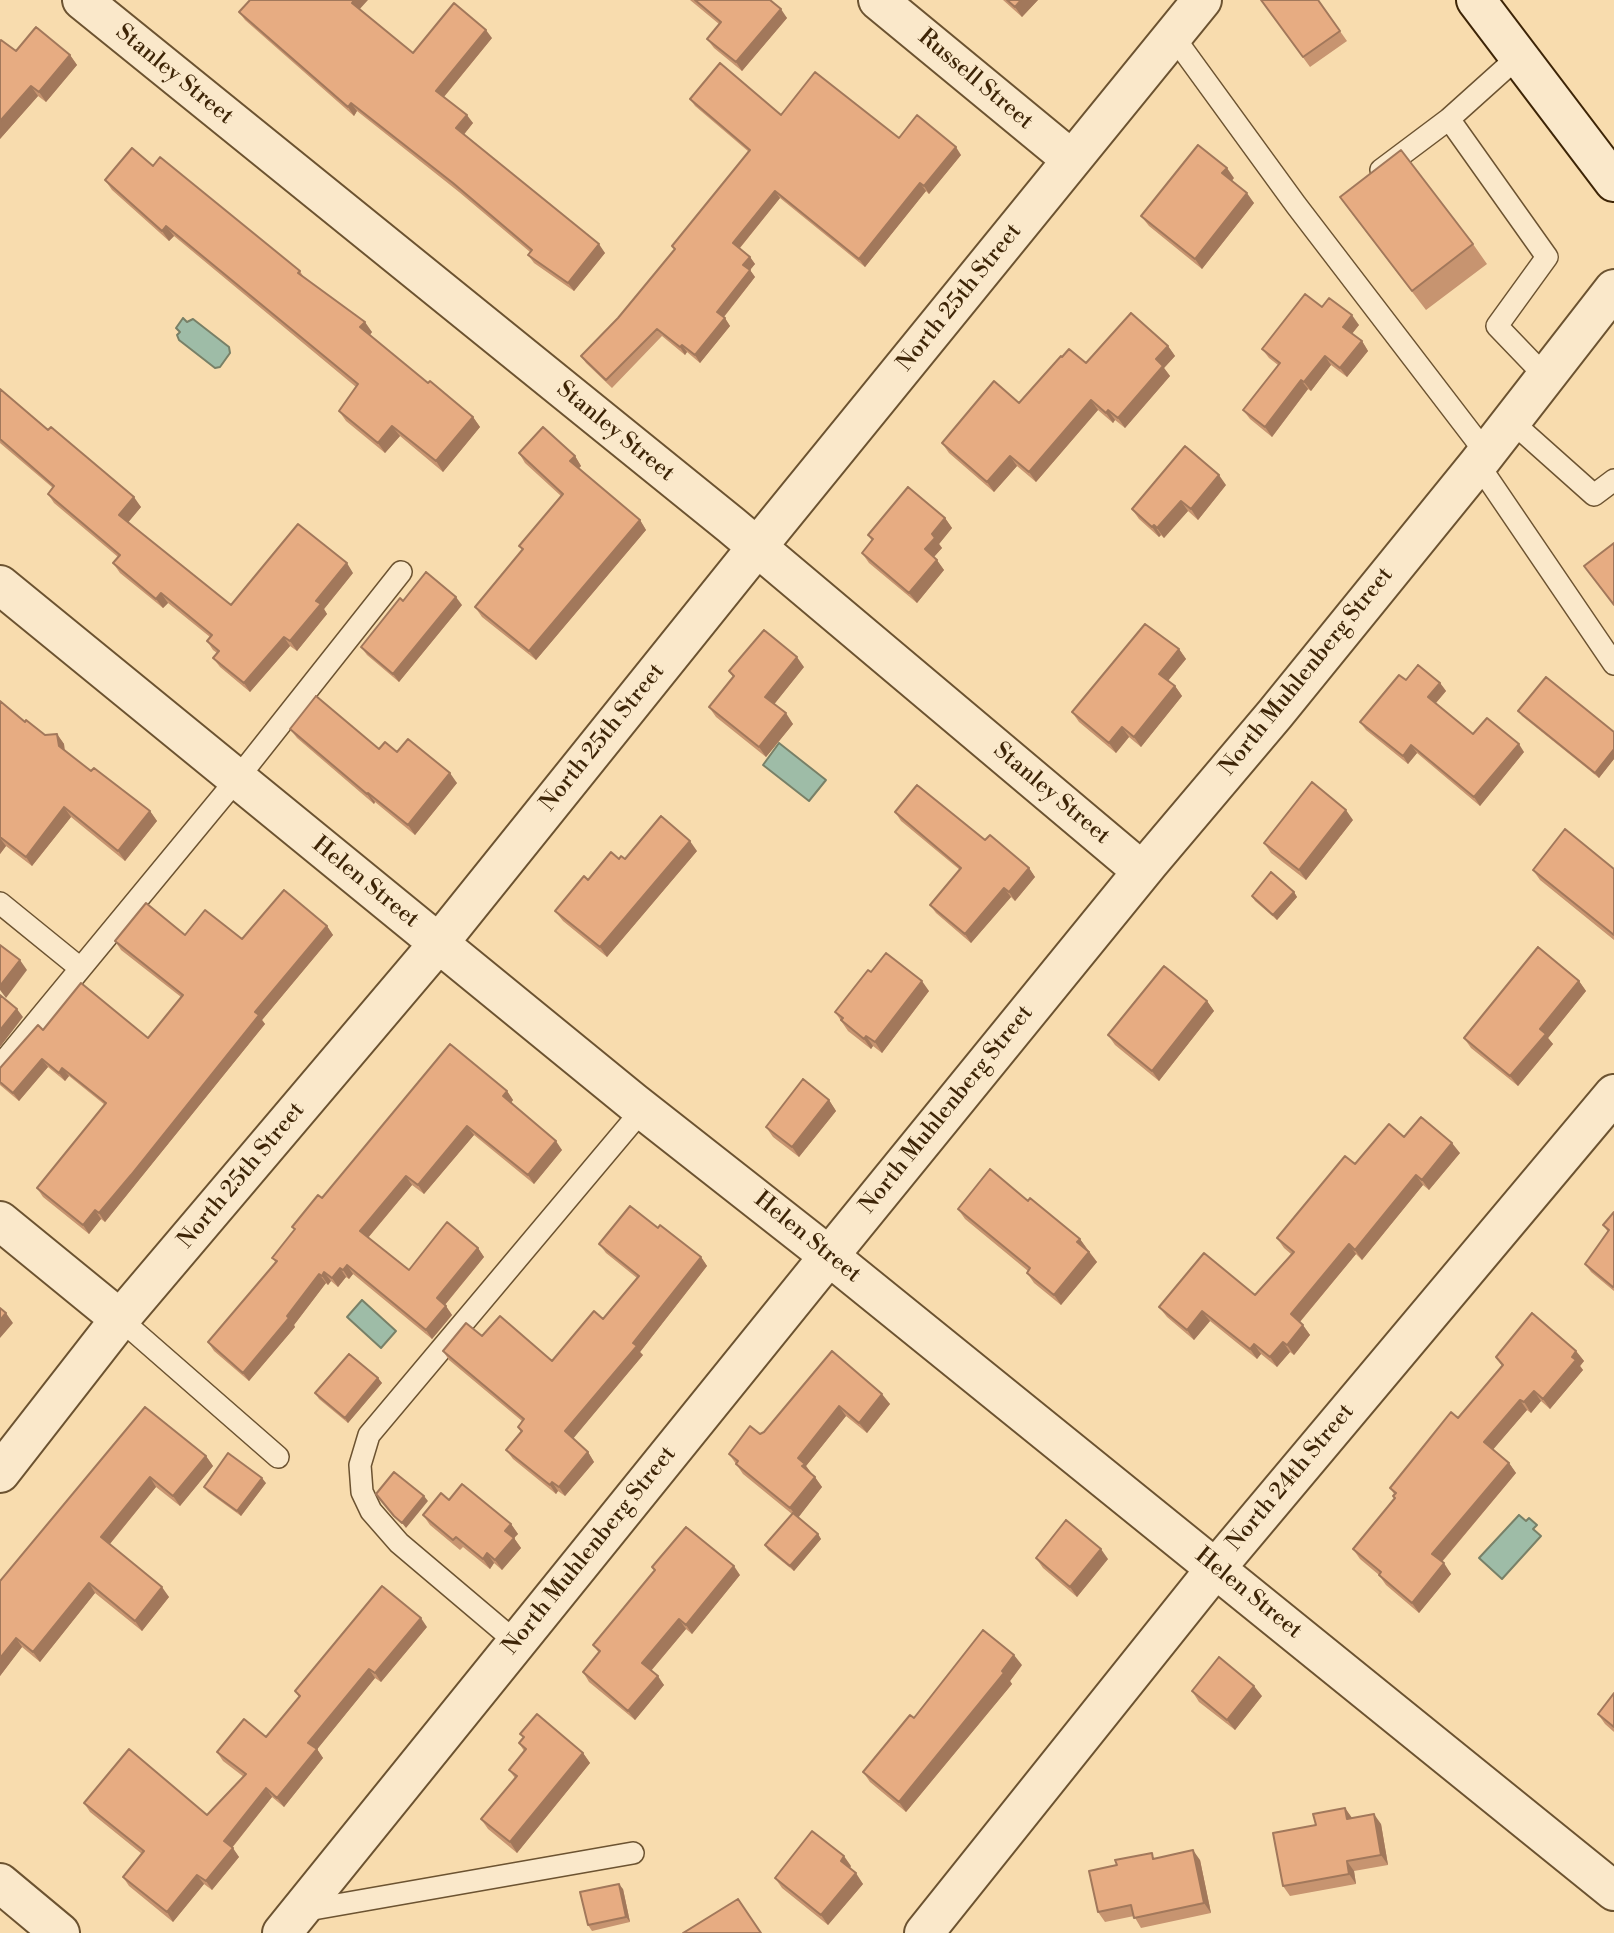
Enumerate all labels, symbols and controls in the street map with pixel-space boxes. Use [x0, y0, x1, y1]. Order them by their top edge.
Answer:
street label: Stanley Street [109, 19, 239, 131]
street label: Russell Street [912, 24, 1038, 136]
street label: North 25th Street [892, 218, 1028, 378]
street label: Stanley Street [550, 376, 680, 488]
street label: North Muhlenberg Street [1214, 562, 1400, 782]
street label: North 25th Street [535, 658, 671, 818]
street label: Stanley Street [987, 737, 1115, 851]
street label: Helen Street [306, 832, 424, 934]
street label: North Muhlenberg Street [854, 1000, 1040, 1220]
street label: North 25th Street [173, 1097, 311, 1255]
street label: Helen Street [748, 1187, 866, 1289]
street label: North 24th Street [1221, 1399, 1361, 1557]
street label: North Muhlenberg Street [497, 1441, 683, 1661]
street label: Helen Street [1189, 1543, 1307, 1645]

